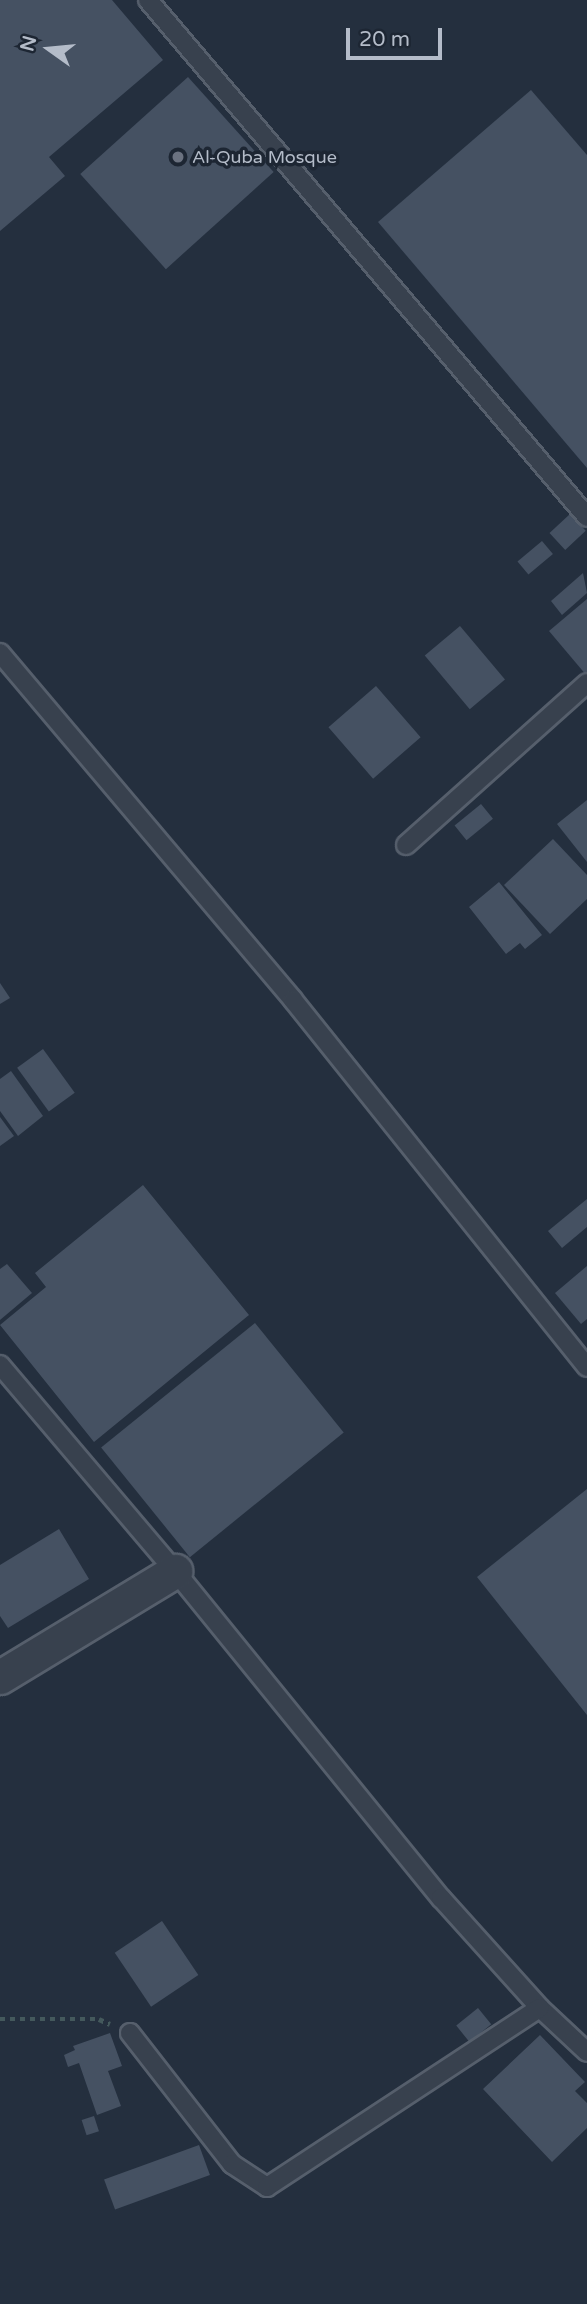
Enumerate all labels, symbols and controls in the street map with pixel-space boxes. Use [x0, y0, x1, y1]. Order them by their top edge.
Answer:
north arrow [14, 14, 84, 84]
scale bar [349, 14, 445, 58]
text: 20 m [359, 27, 410, 52]
text: N [16, 33, 41, 54]
place label: Al-Quba Mosque [192, 146, 337, 168]
marker: Al-Quba Mosque [170, 149, 186, 165]

